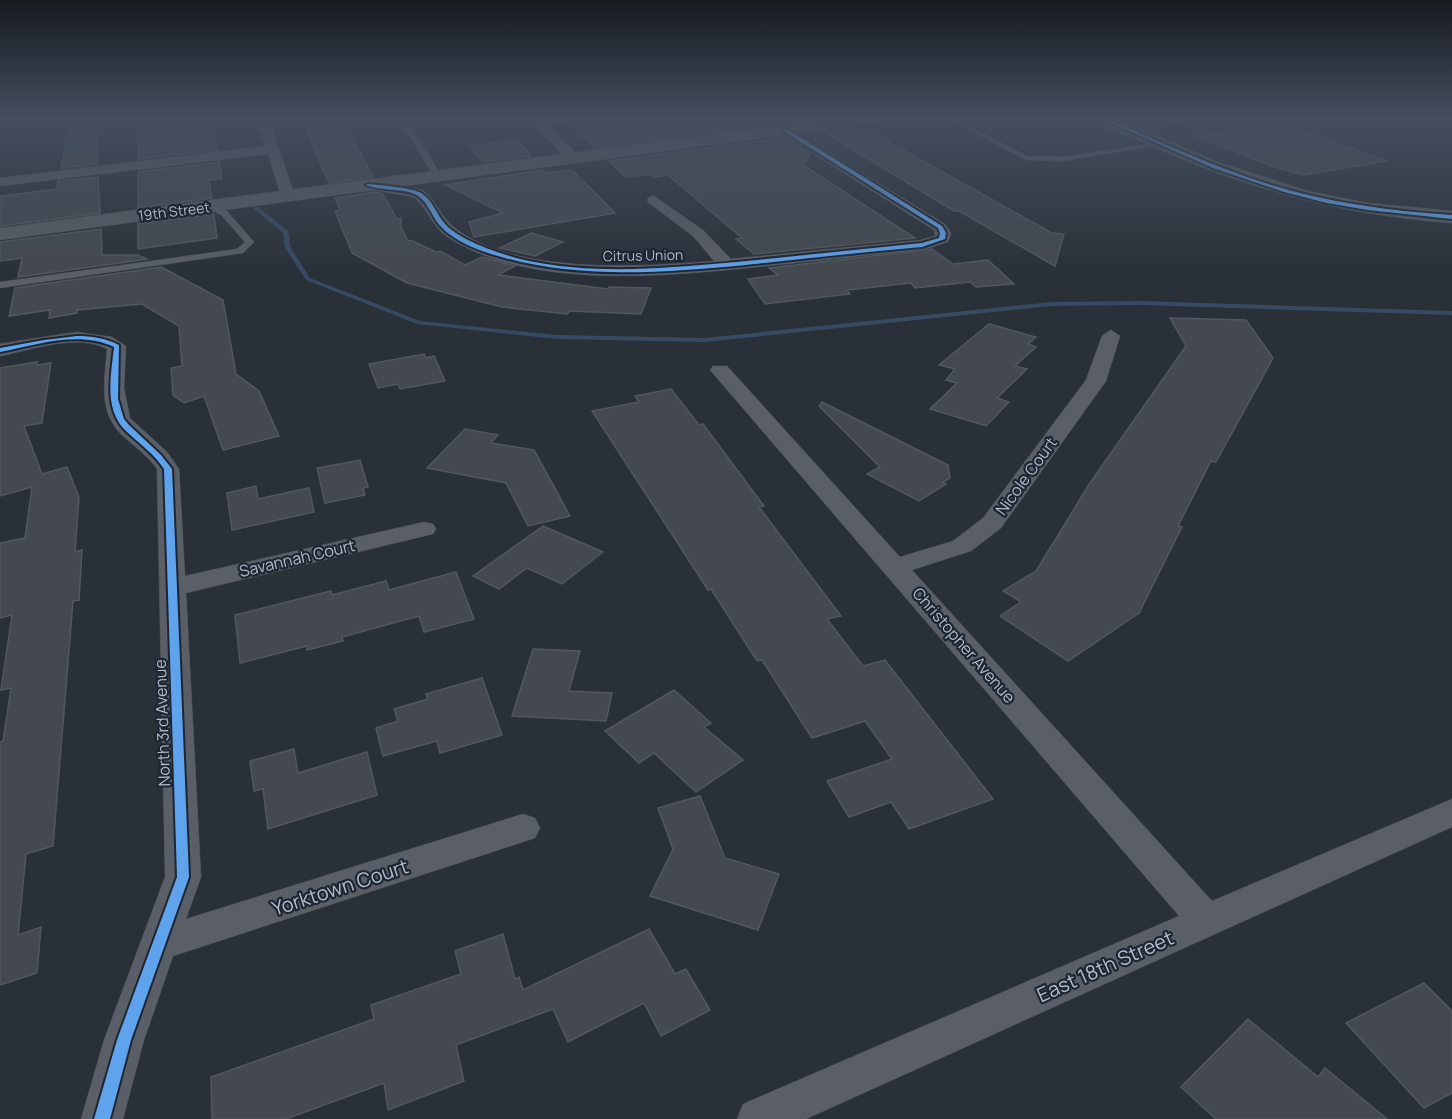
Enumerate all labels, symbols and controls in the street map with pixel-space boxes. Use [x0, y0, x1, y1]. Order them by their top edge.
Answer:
street label: 19th Street [137, 197, 211, 225]
street label: Citrus Union [603, 245, 683, 265]
street label: Nicole Court [990, 432, 1062, 520]
street label: Savannah Court [237, 534, 357, 582]
street label: Christopher Avenue [908, 583, 1020, 707]
street label: North 3rd Avenue [149, 659, 175, 787]
street label: Yorktown Court [268, 852, 412, 922]
street label: East 18th Street [1032, 924, 1178, 1008]

